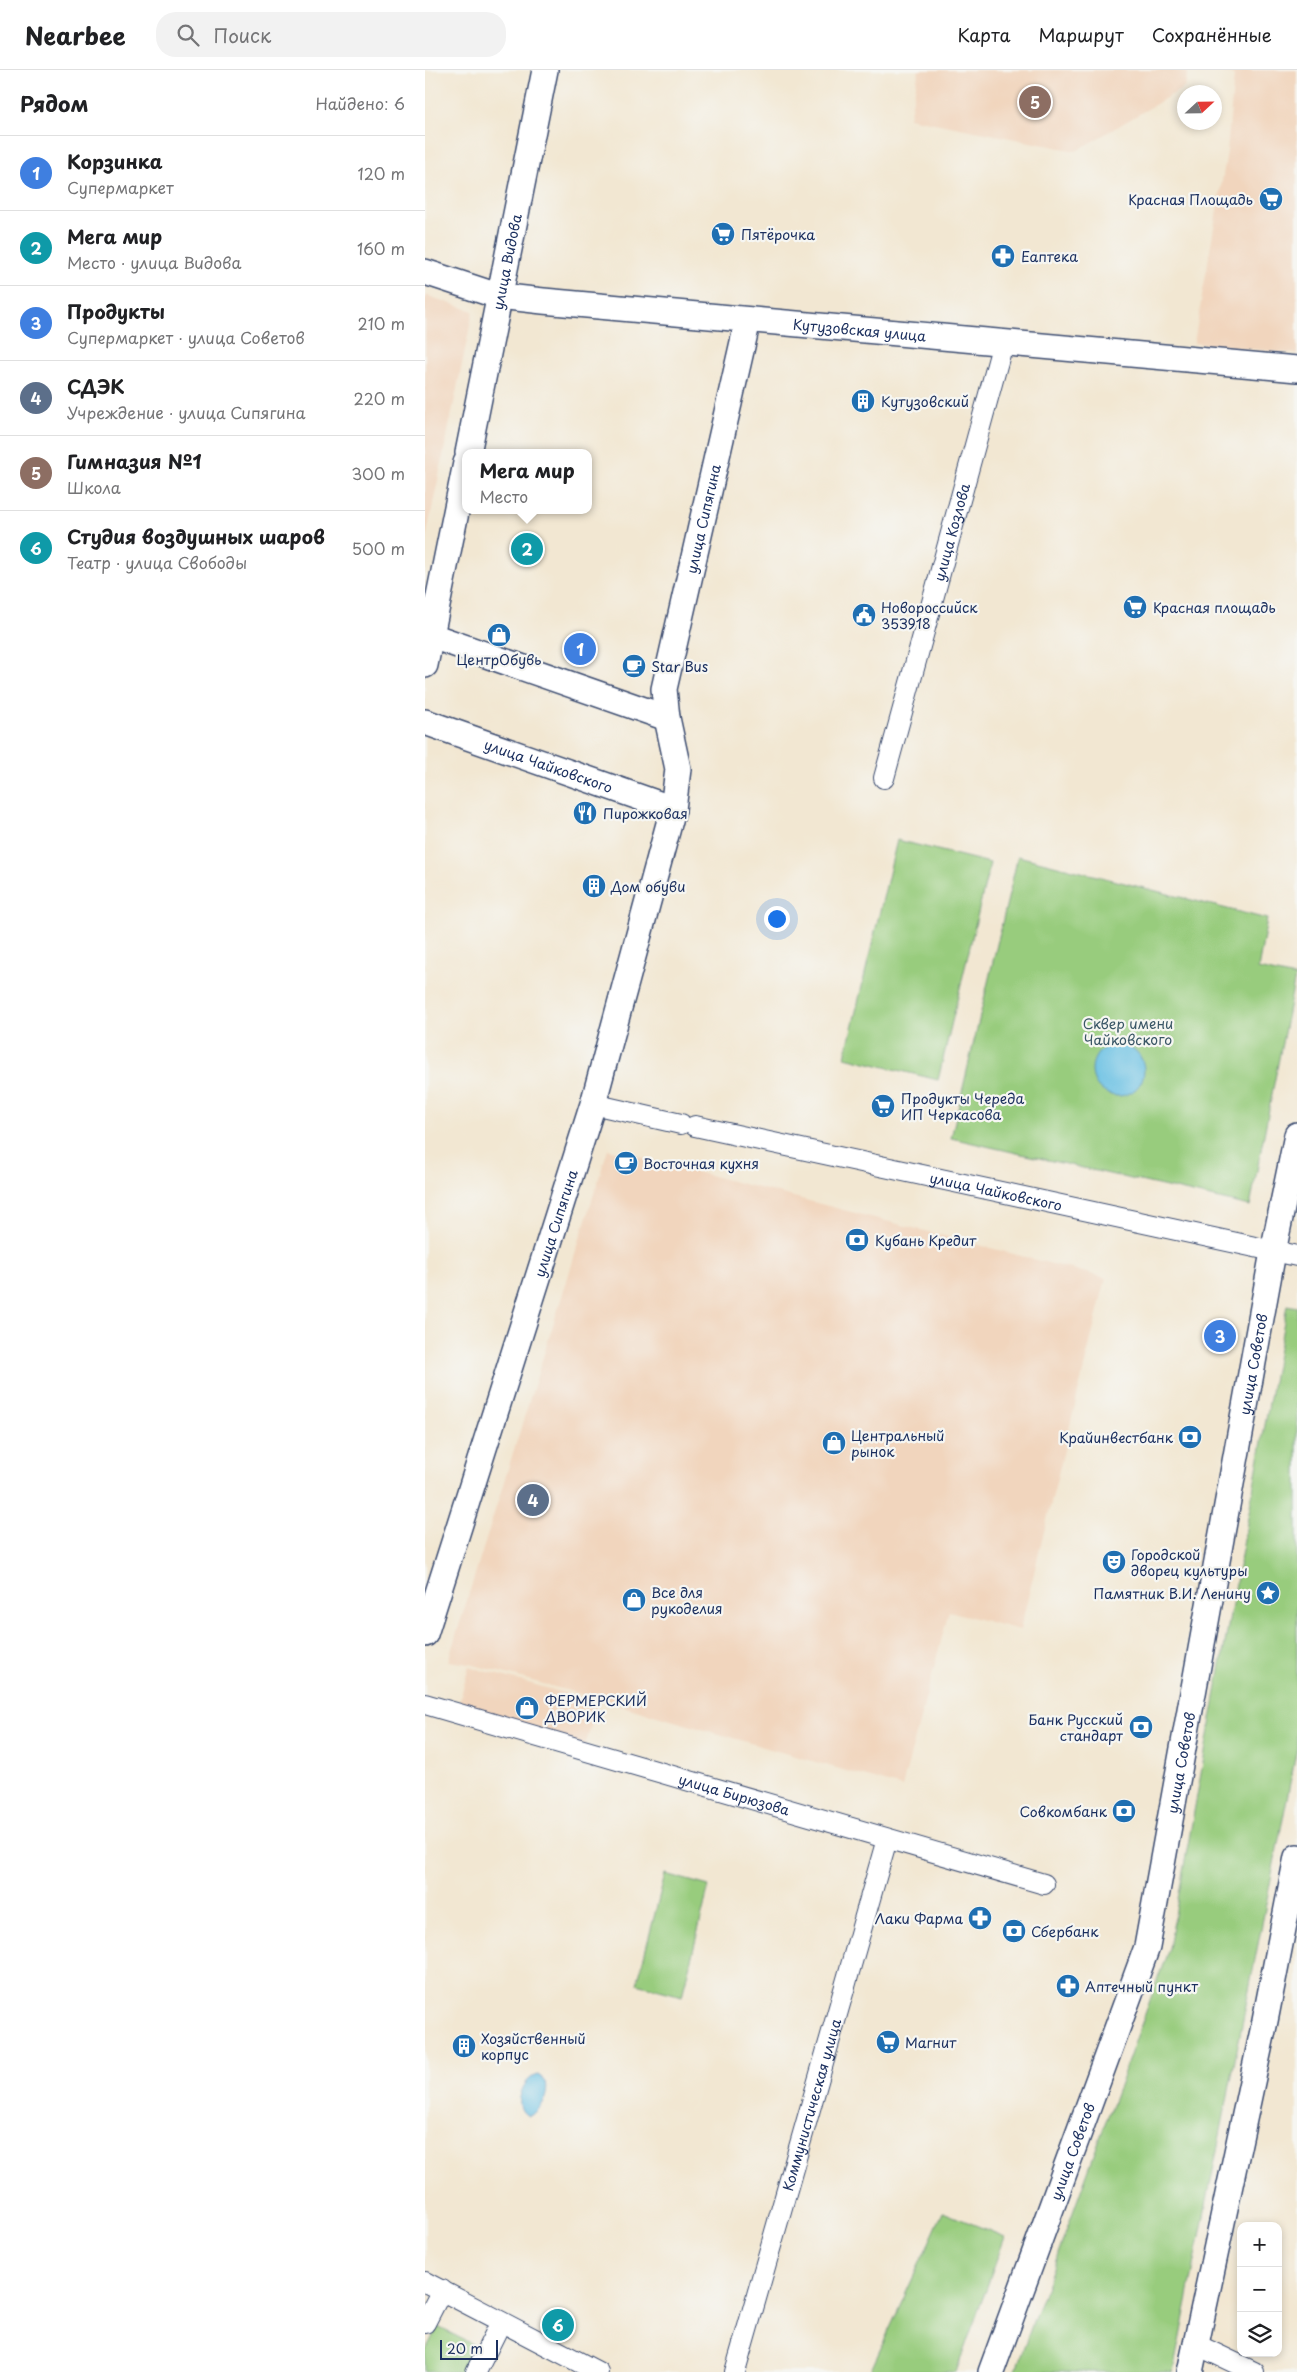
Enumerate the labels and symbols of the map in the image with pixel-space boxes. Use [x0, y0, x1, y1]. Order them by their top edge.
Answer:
pin: 5 [1019, 83, 1051, 121]
north arrow [1177, 85, 1222, 130]
supermarket icon: Красная Площадь [1258, 186, 1284, 212]
place label: Красная Площадь [1128, 189, 1253, 210]
street label: улица Видова [487, 212, 526, 312]
supermarket icon: Пятёрочка [710, 221, 736, 247]
place label: Пятёрочка [741, 224, 815, 245]
pharmacy icon: Еаптека [990, 243, 1016, 269]
place label: Еаптека [1021, 246, 1078, 267]
street label: Кутузовская улица [792, 313, 927, 346]
building icon: Кутузовский [850, 388, 876, 414]
place label: Кутузовский [881, 391, 969, 412]
street label: улица Сипягина [680, 462, 725, 575]
street label: улица Козлова [928, 480, 975, 583]
pin: 2 [511, 530, 543, 568]
supermarket icon: Красная площадь [1122, 594, 1148, 620]
place label: Новороссийск 353918 [881, 597, 978, 634]
place label: Красная площадь [1153, 597, 1276, 618]
public building icon: Новороссийск 353918 [851, 602, 877, 628]
shop icon: ЦентрОбувь [486, 622, 512, 648]
pin: 1 [564, 630, 596, 668]
place label: ЦентрОбувь [456, 649, 542, 670]
cafe icon: Star Bus [621, 653, 647, 679]
place label: Star Bus [651, 656, 708, 677]
street label: улица Чайковского [481, 733, 616, 798]
restaurant icon: Пирожковая [572, 800, 598, 826]
place label: Пирожковая [603, 803, 688, 824]
building icon: Дом обуви [581, 873, 607, 899]
place label: Дом обуви [610, 876, 685, 897]
your location [764, 906, 790, 932]
park label: Сквер имени Чайковского [1083, 1013, 1173, 1050]
place label: Продукты Череда ИП Черкасова [901, 1088, 1024, 1125]
supermarket icon: Продукты Череда ИП Черкасова [870, 1093, 896, 1119]
cafe icon: Восточная кухня [613, 1150, 639, 1176]
place label: Восточная кухня [643, 1153, 759, 1174]
street label: улица Сипягина [528, 1167, 582, 1280]
street label: улица Чайковского [928, 1167, 1064, 1216]
bank icon: Кубань Кредит [844, 1227, 870, 1253]
place label: Кубань Кредит [875, 1230, 977, 1251]
street label: улица Советов [1233, 1312, 1272, 1417]
pin: 3 [1204, 1317, 1236, 1355]
bank icon: Крайинвестбанк [1177, 1424, 1203, 1450]
place label: Центральный рынок [851, 1425, 945, 1462]
place label: Крайинвестбанк [1059, 1427, 1174, 1448]
shop icon: Центральный рынок [821, 1430, 847, 1456]
pin: 4 [517, 1481, 549, 1519]
place label: Городской дворец культуры [1131, 1544, 1248, 1581]
theatre icon: Городской дворец культуры [1101, 1549, 1127, 1575]
place icon: Памятник В.И. Ленину [1255, 1580, 1281, 1606]
place label: Все для рукоделия [651, 1582, 723, 1619]
place label: Памятник В.И. Ленину [1093, 1583, 1251, 1604]
shop icon: Все для рукоделия [621, 1587, 647, 1613]
place label: ФЕРМЕРСКИЙ ДВОРИК [544, 1690, 647, 1727]
shop icon: ФЕРМЕРСКИЙ ДВОРИК [514, 1695, 540, 1721]
place label: Банк Русский стандарт [1028, 1709, 1123, 1746]
street label: улица Советов [1161, 1710, 1200, 1815]
bank icon: Банк Русский стандарт [1128, 1714, 1154, 1740]
street label: улица Бирюзова [676, 1768, 793, 1820]
bank icon: Совкомбанк [1111, 1798, 1137, 1824]
place label: Совкомбанк [1020, 1801, 1108, 1822]
pharmacy icon: Лаки Фарма [967, 1905, 993, 1931]
place label: Лаки Фарма [875, 1908, 963, 1929]
bank icon: Сбербанк [1001, 1918, 1027, 1944]
place label: Сбербанк [1031, 1921, 1099, 1942]
pharmacy icon: Аптечный пункт [1055, 1973, 1081, 1999]
place label: Аптечный пункт [1085, 1976, 1198, 1997]
street label: Коммунистическая улица [777, 2016, 846, 2193]
place label: Хозяйственный корпус [481, 2028, 586, 2065]
supermarket icon: Магнит [875, 2029, 901, 2055]
place label: Магнит [905, 2032, 957, 2053]
building icon: Хозяйственный корпус [451, 2033, 477, 2059]
street label: улица Советов [1044, 2100, 1099, 2203]
pin: 6 [542, 2306, 574, 2344]
scale bar [440, 2337, 497, 2360]

